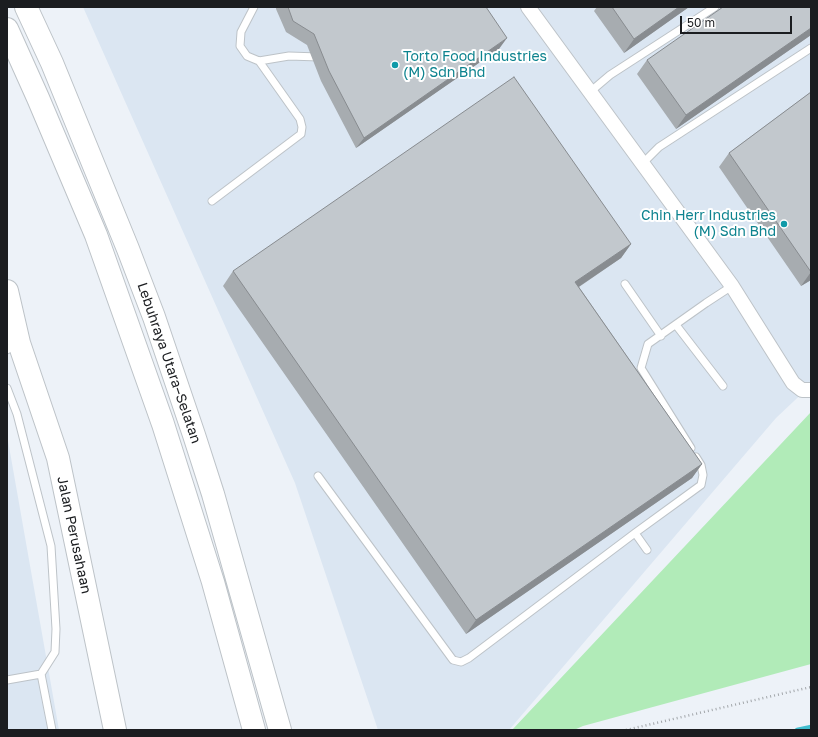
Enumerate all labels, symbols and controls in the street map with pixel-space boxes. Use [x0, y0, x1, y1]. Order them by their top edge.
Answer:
scale bar [682, 8, 794, 34]
text: 50 m [687, 15, 715, 30]
place label: Torto Food Industries (M) Sdn Bhd [403, 49, 547, 82]
marker: Torto Food Industries (M) Sdn Bhd [390, 60, 400, 70]
place label: Chin Herr Industries (M) Sdn Bhd [641, 208, 776, 240]
marker: Chin Herr Industries (M) Sdn Bhd [779, 219, 789, 229]
street label: Lebuhraya Utara–Selatan [134, 280, 204, 446]
street label: Jalan Perusahaan [53, 475, 95, 595]

